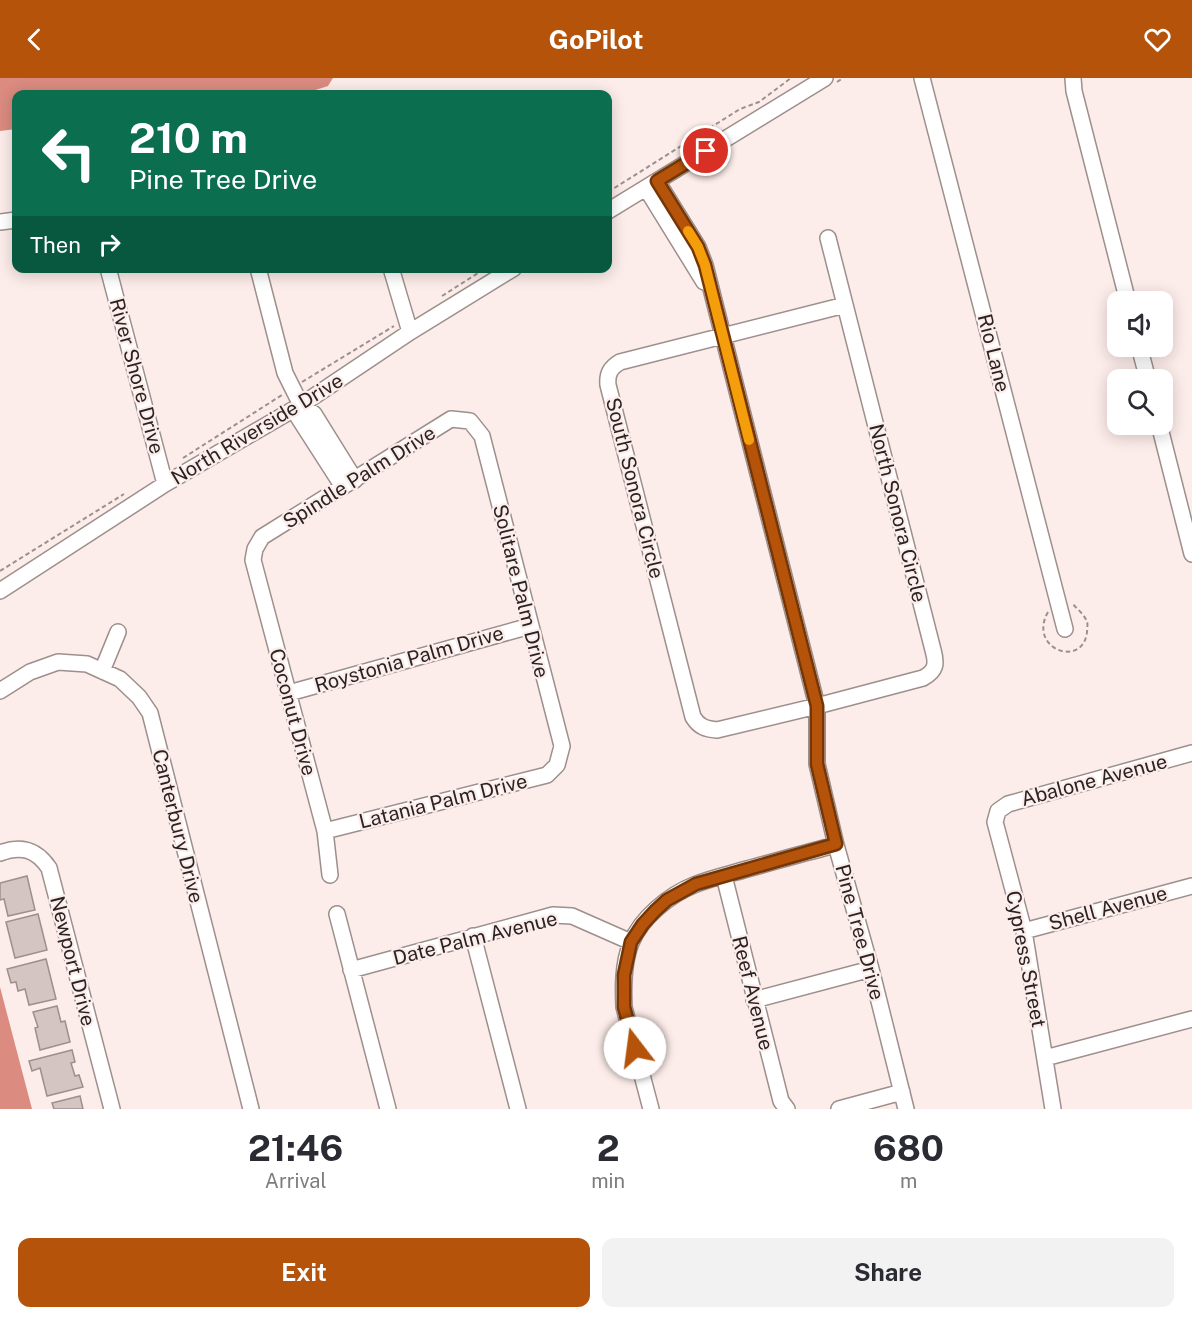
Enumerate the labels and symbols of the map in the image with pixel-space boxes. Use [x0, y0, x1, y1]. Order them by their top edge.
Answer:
pin [680, 125, 731, 176]
street label: River Shore Drive [105, 296, 169, 456]
street label: Rio Lane [973, 312, 1015, 394]
street label: North Riverside Drive [167, 368, 347, 490]
street label: South Sonora Circle [601, 395, 669, 581]
street label: Spindle Palm Drive [278, 420, 440, 534]
street label: North Sonora Circle [864, 421, 932, 605]
street label: Solitare Palm Drive [488, 502, 554, 680]
street label: Roystonia Palm Drive [312, 621, 506, 697]
street label: Coconut Drive [264, 646, 322, 778]
street label: Canterbury Drive [147, 747, 209, 905]
street label: Abalone Avenue [1018, 749, 1170, 811]
street label: Latania Palm Drive [356, 768, 530, 834]
street label: Pine Tree Drive [830, 862, 890, 1002]
street label: Shell Avenue [1046, 881, 1170, 935]
street label: Cypress Street [1001, 889, 1051, 1029]
street label: Newport Drive [45, 894, 101, 1028]
street label: Date Palm Avenue [390, 906, 560, 970]
street label: Reef Avenue [727, 933, 779, 1053]
position arrow [603, 1016, 667, 1080]

